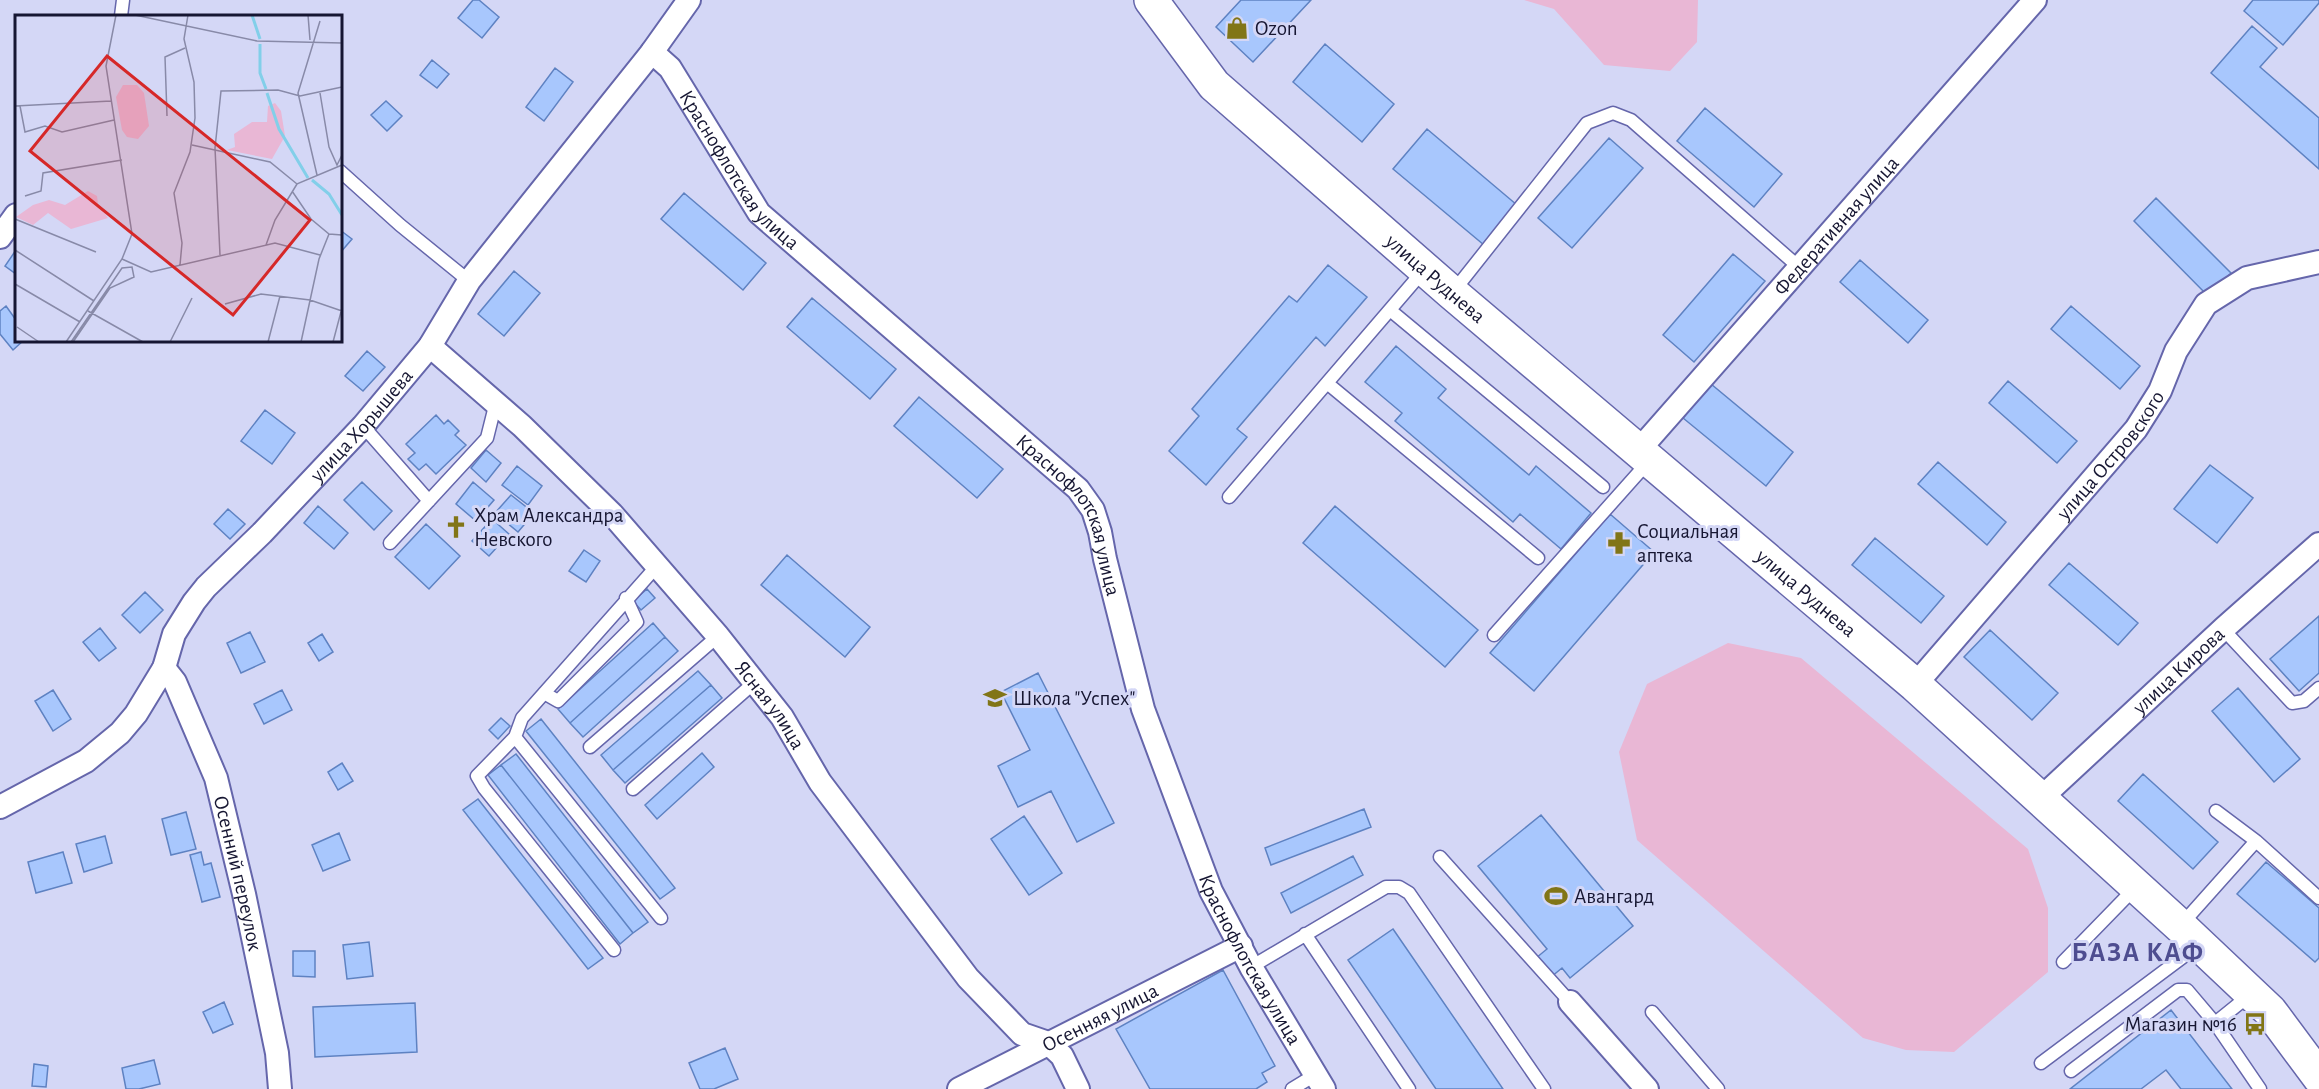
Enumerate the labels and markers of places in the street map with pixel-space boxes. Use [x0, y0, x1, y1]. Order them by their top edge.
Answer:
shop icon: Ozon [1224, 15, 1250, 41]
place label: Ozon [1255, 18, 1298, 39]
place label: Храм Александра Невского [474, 505, 624, 550]
church icon: Храм Александра Невского [443, 514, 469, 540]
place label: Социальная аптека [1637, 521, 1739, 566]
pharmacy icon: Социальная аптека [1606, 530, 1632, 556]
school or university icon: Школа "Успех" [982, 685, 1008, 711]
place label: Школа "Успех" [1013, 688, 1135, 709]
sports icon: Авангард [1543, 883, 1569, 909]
place label: Авангард [1574, 886, 1654, 907]
bus stop icon: Магазин №16 [2242, 1011, 2268, 1037]
place label: Магазин №16 [2125, 1014, 2237, 1035]

